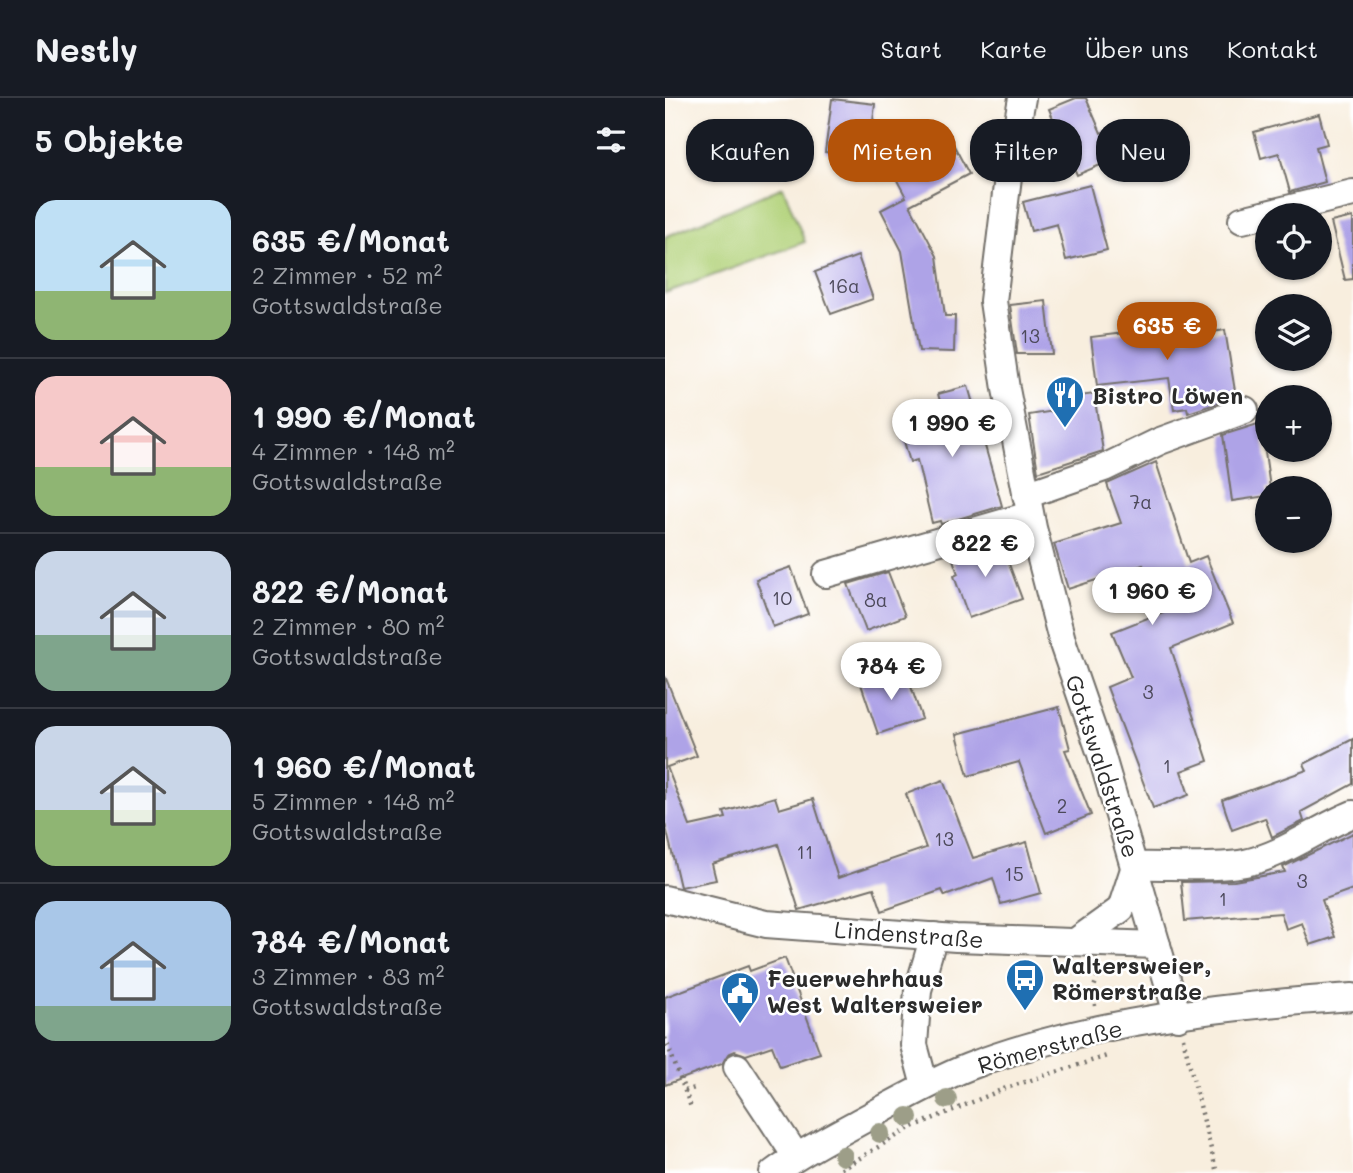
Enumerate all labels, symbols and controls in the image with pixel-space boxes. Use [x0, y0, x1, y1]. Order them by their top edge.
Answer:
text: Nestly [35, 27, 138, 70]
text: Start [880, 33, 942, 64]
text: Karte [980, 33, 1047, 64]
text: Über uns [1085, 33, 1189, 64]
text: Kontakt [1227, 33, 1318, 64]
chip: Kaufen [686, 119, 814, 182]
chip: Mieten [828, 119, 956, 182]
chip: Filter [970, 119, 1082, 182]
chip: Neu [1096, 119, 1190, 182]
text: 5 Objekte [35, 120, 183, 160]
icon: filters [592, 121, 630, 159]
map controls [1255, 203, 1332, 553]
button: locate [1255, 203, 1332, 280]
text: 635 €/Monat [252, 220, 450, 260]
icon: home [91, 228, 175, 312]
text: 2 Zimmer · 52 m² [252, 260, 443, 290]
house number: 16a [828, 273, 860, 298]
text: Gottswaldstraße [252, 290, 443, 320]
button: layers [1255, 294, 1332, 371]
pin: 635 € [1118, 302, 1216, 362]
text: 635 € [1133, 310, 1201, 340]
house number: 13 [1020, 323, 1040, 348]
restaurant icon: Bistro Löwen [1044, 374, 1086, 429]
place label: Bistro Löwen [1092, 380, 1243, 410]
button: + [1255, 385, 1332, 462]
text: 1 990 €/Monat [252, 396, 476, 436]
pin: 1 990 € [887, 400, 1017, 459]
icon: home [91, 404, 175, 488]
text: 1 990 € [908, 407, 996, 437]
text: 4 Zimmer · 148 m² [252, 436, 455, 466]
text: Gottswaldstraße [252, 466, 443, 496]
button: − [1255, 476, 1332, 553]
house number: 7a [1130, 489, 1152, 514]
pin: 822 € [936, 519, 1034, 579]
text: 822 € [952, 527, 1018, 557]
pin: 1 960 € [1087, 568, 1217, 627]
text: 822 €/Monat [252, 571, 448, 611]
text: 1 960 € [1108, 575, 1196, 605]
icon: home [91, 579, 175, 663]
house number: 10 [772, 585, 792, 610]
house number: 8a [864, 587, 888, 612]
text: 2 Zimmer · 80 m² [252, 611, 444, 641]
text: Gottswaldstraße [252, 641, 443, 671]
pin: 784 € [842, 642, 940, 702]
text: 784 € [857, 650, 925, 680]
street label: Gottswaldstraße [1059, 671, 1147, 861]
house number: 3 [1142, 679, 1154, 704]
text: 1 960 €/Monat [252, 746, 476, 786]
house number: 1 [1163, 753, 1171, 778]
icon: home [91, 754, 175, 838]
text: 5 Zimmer · 148 m² [252, 786, 455, 816]
house number: 2 [1057, 793, 1067, 818]
text: Gottswaldstraße [252, 816, 443, 846]
house number: 13 [934, 826, 954, 851]
house number: 11 [797, 839, 814, 864]
house number: 15 [1004, 861, 1024, 886]
house number: 3 [1296, 868, 1308, 893]
house number: 1 [1219, 886, 1227, 911]
street label: Lindenstraße [833, 914, 985, 954]
text: 784 €/Monat [252, 921, 450, 961]
icon: home [91, 929, 175, 1013]
place label: Waltersweier, Römerstraße [1052, 950, 1211, 1006]
bus stop icon: Waltersweier, Römerstraße [1004, 957, 1046, 1012]
text: 3 Zimmer · 83 m² [252, 961, 444, 991]
place label: Feuerwehrhaus West Waltersweier [767, 963, 983, 1019]
public building icon: Feuerwehrhaus West Waltersweier [719, 970, 761, 1025]
text: Gottswaldstraße [252, 991, 443, 1021]
street label: Römerstraße [974, 1012, 1126, 1080]

